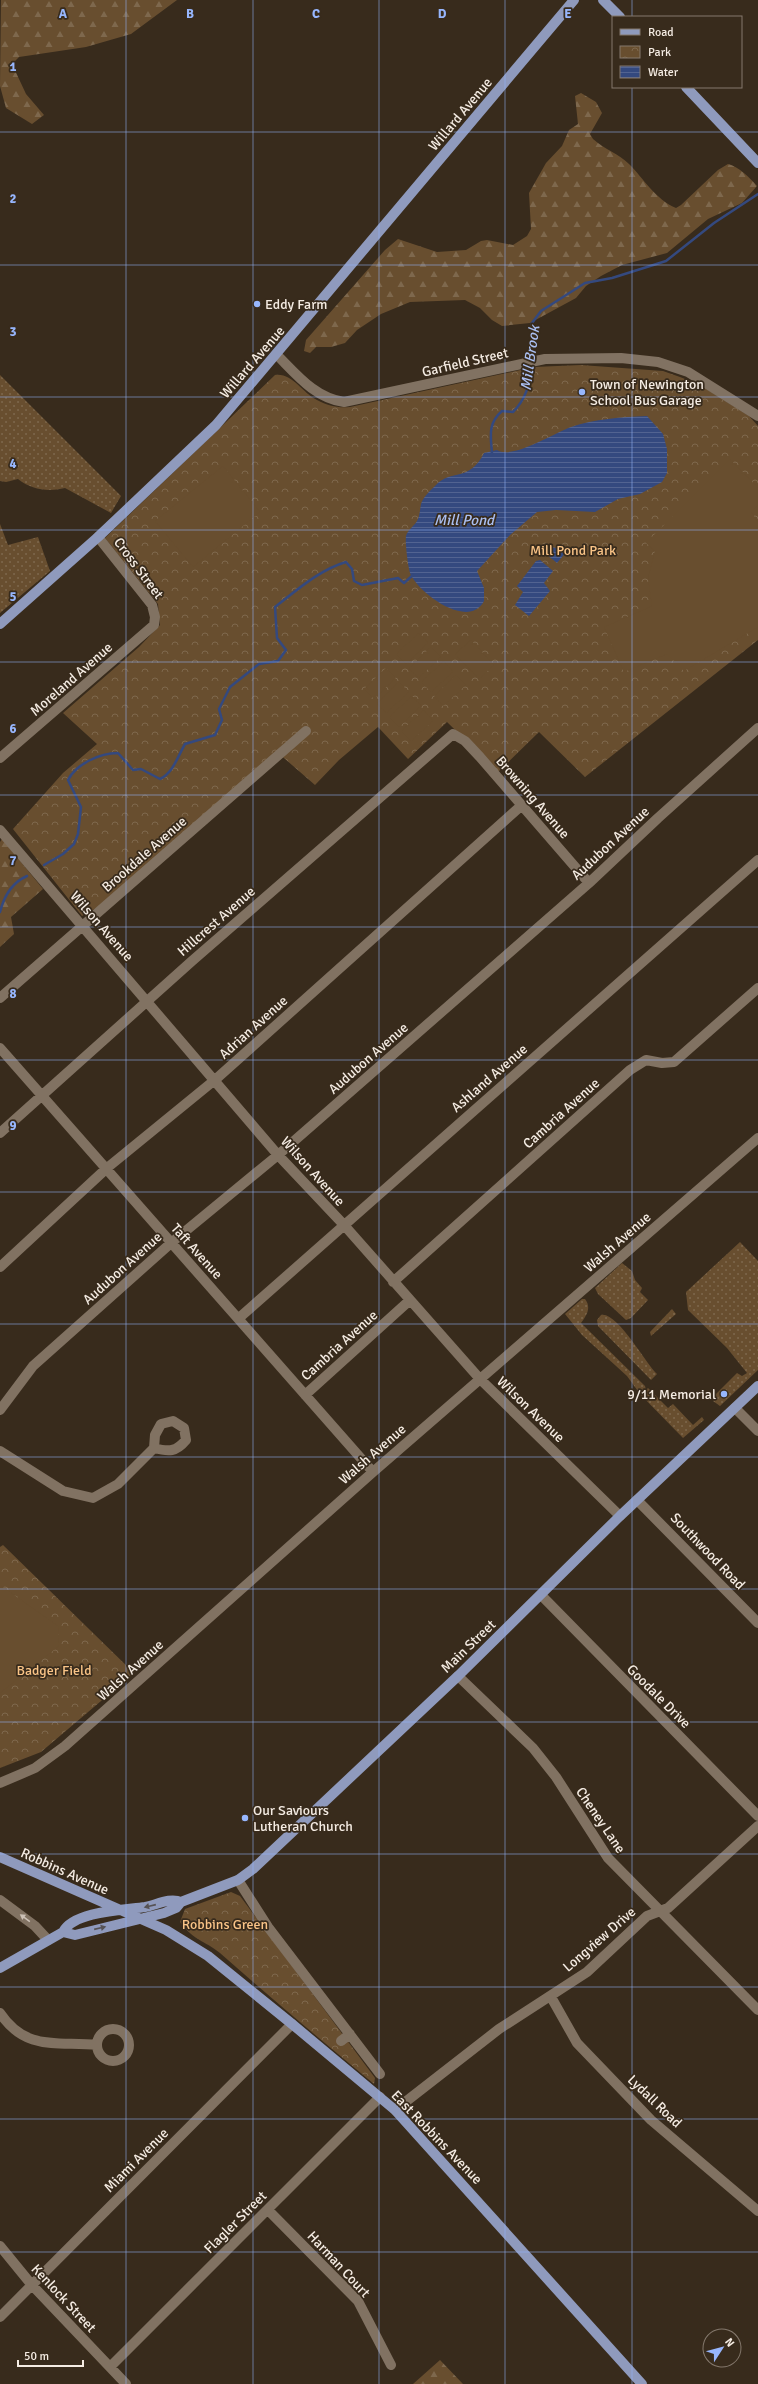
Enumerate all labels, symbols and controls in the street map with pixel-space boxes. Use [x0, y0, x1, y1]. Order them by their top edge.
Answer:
text: A [59, 6, 68, 22]
text: B [186, 6, 194, 22]
text: C [312, 6, 320, 22]
text: D [438, 6, 447, 22]
text: E [564, 6, 572, 22]
legend [612, 16, 742, 88]
text: Road [648, 25, 674, 40]
text: Park [648, 45, 671, 60]
text: 1 [9, 59, 17, 75]
text: Water [648, 65, 679, 80]
street label: Willard Avenue [425, 74, 496, 154]
text: 2 [9, 191, 17, 207]
place label: Eddy Farm [265, 296, 327, 313]
marker: Eddy Farm [252, 299, 262, 309]
street label: Willard Avenue [216, 323, 288, 402]
water label: Mill Brook [517, 323, 544, 392]
text: 3 [9, 324, 17, 340]
street label: Garfield Street [420, 344, 510, 381]
place label: Town of Newington School Bus Garage [590, 376, 704, 409]
marker: Town of Newington School Bus Garage [577, 387, 587, 397]
text: 4 [9, 456, 17, 472]
water label: Mill Pond [434, 511, 496, 529]
street label: Cross Street [110, 534, 167, 602]
park label: Mill Pond Park [530, 542, 616, 559]
text: 5 [9, 589, 17, 605]
street label: Moreland Avenue [27, 639, 116, 720]
text: 6 [9, 721, 17, 737]
street label: Browning Avenue [492, 753, 573, 842]
street label: Audubon Avenue [568, 803, 653, 884]
street label: Brookdale Avenue [98, 813, 190, 896]
text: 7 [9, 853, 17, 869]
street label: Hillcrest Avenue [174, 883, 259, 960]
street label: Wilson Avenue [66, 888, 137, 965]
text: 8 [9, 986, 17, 1002]
street label: Adrian Avenue [215, 992, 291, 1063]
street label: Audubon Avenue [325, 1019, 412, 1098]
street label: Ashland Avenue [448, 1041, 531, 1116]
street label: Cambria Avenue [520, 1075, 603, 1152]
text: 9 [9, 1118, 17, 1134]
street label: Wilson Avenue [277, 1133, 348, 1210]
street label: Walsh Avenue [580, 1209, 654, 1276]
street label: Taft Avenue [167, 1220, 226, 1283]
street label: Audubon Avenue [79, 1228, 165, 1308]
street label: Cambria Avenue [298, 1307, 381, 1384]
street label: Wilson Avenue [493, 1373, 568, 1446]
place label: 9/11 Memorial [627, 1386, 716, 1403]
marker: 9/11 Memorial [719, 1389, 729, 1399]
street label: Walsh Avenue [335, 1421, 409, 1488]
street label: Southwood Road [667, 1509, 748, 1593]
street label: Main Street [437, 1616, 499, 1677]
street label: Walsh Avenue [94, 1636, 167, 1705]
street label: Goodale Drive [623, 1661, 694, 1732]
park label: Badger Field [16, 1662, 92, 1679]
street label: Cheney Lane [572, 1784, 629, 1857]
place label: Our Saviours Lutheran Church [253, 1802, 353, 1835]
marker: Our Saviours Lutheran Church [240, 1813, 250, 1823]
street label: Robbins Avenue [18, 1844, 112, 1898]
one-way arrow [144, 1903, 156, 1909]
street label: Longview Drive [560, 1903, 639, 1976]
one-way arrow [20, 1914, 31, 1922]
park label: Robbins Green [182, 1916, 268, 1933]
one-way arrow [94, 1924, 107, 1930]
street label: Lydall Road [624, 2071, 685, 2131]
street label: East Robbins Avenue [388, 2087, 486, 2188]
street label: Miami Avenue [101, 2125, 172, 2196]
street label: Flagler Street [201, 2187, 270, 2257]
street label: Harman Court [304, 2228, 374, 2301]
street label: Kenlock Street [28, 2261, 100, 2336]
north arrow [702, 2328, 742, 2368]
text: N [722, 2335, 737, 2349]
scale bar [18, 2342, 83, 2368]
text: 50 m [24, 2349, 49, 2364]

